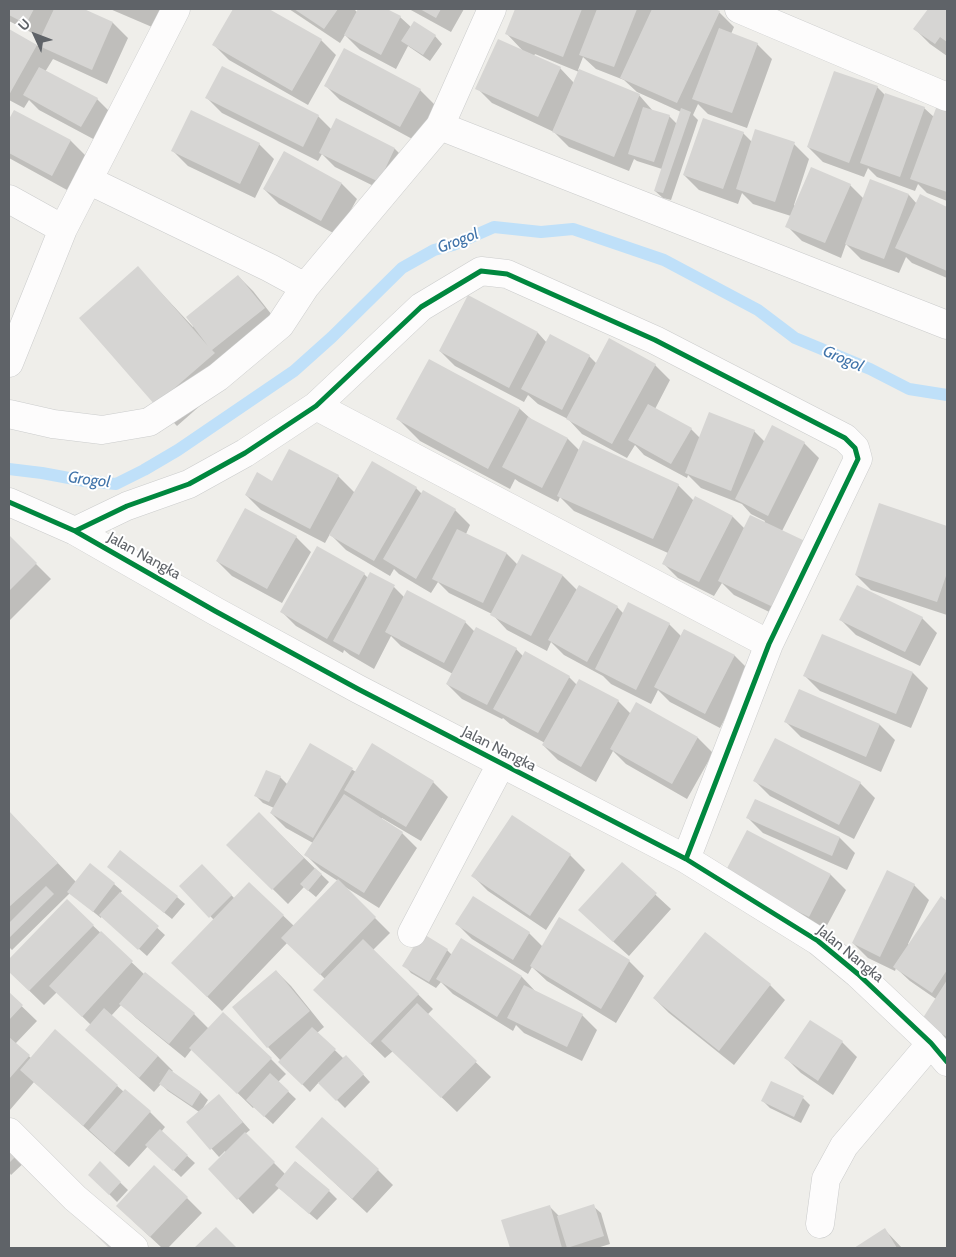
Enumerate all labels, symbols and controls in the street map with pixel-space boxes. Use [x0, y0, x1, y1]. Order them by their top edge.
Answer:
north arrow [10, 10, 60, 60]
text: U [14, 15, 34, 35]
water label: Grogol [435, 224, 481, 258]
water label: Grogol [820, 342, 866, 376]
water label: Grogol [67, 468, 111, 492]
street label: Jalan Nangka [104, 529, 184, 583]
street label: Jalan Nangka [459, 723, 539, 775]
street label: Jalan Nangka [813, 922, 887, 986]

